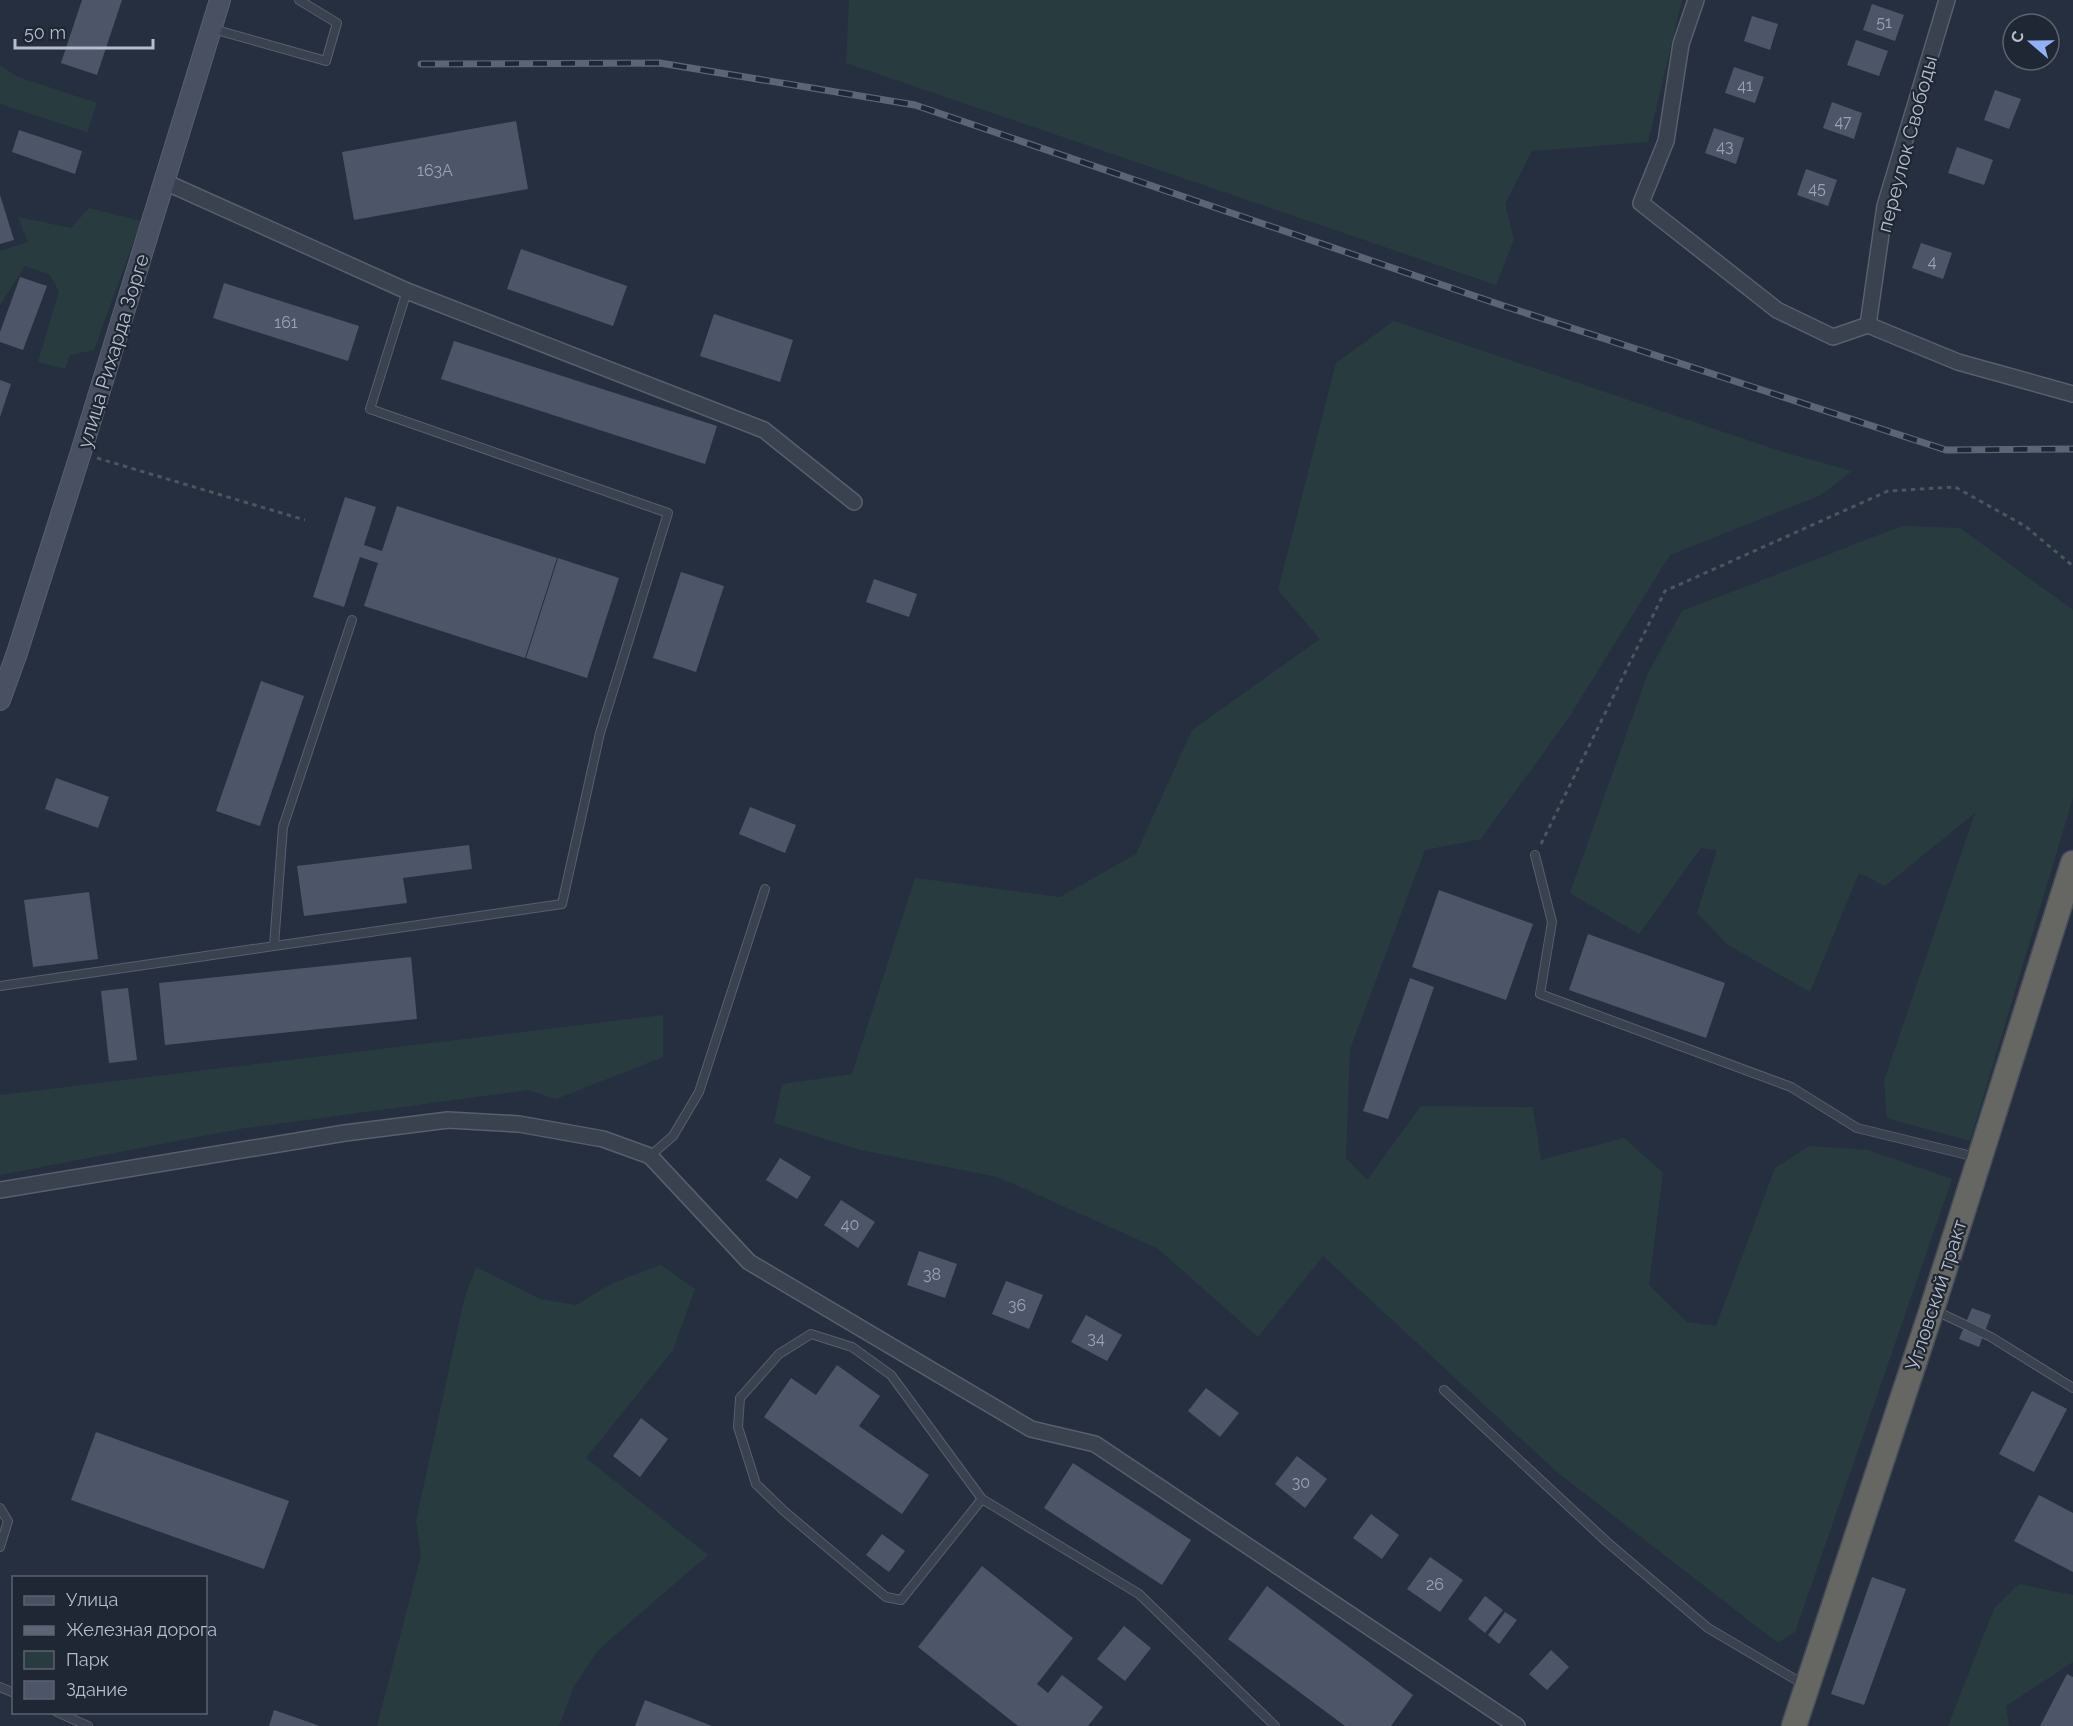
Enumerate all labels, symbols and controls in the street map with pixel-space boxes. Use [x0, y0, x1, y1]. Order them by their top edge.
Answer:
scale bar [15, 12, 153, 50]
north arrow [2001, 12, 2061, 72]
house number: 51 [1876, 13, 1892, 32]
text: 50 m [24, 22, 66, 43]
text: С [2007, 29, 2028, 45]
street label: переулок Свободы [1872, 53, 1942, 235]
house number: 41 [1737, 76, 1753, 95]
house number: 47 [1834, 112, 1852, 131]
house number: 43 [1716, 137, 1734, 156]
house number: 163А [417, 161, 453, 180]
house number: 45 [1808, 179, 1826, 198]
street label: улица Рихарда Зорге [72, 251, 154, 451]
house number: 4 [1928, 252, 1937, 271]
house number: 161 [274, 313, 298, 332]
house number: 40 [841, 1215, 859, 1234]
street label: Угловский тракт [1900, 1216, 1972, 1374]
house number: 38 [923, 1265, 941, 1284]
house number: 36 [1008, 1296, 1026, 1315]
house number: 34 [1087, 1329, 1105, 1348]
house number: 30 [1292, 1473, 1310, 1492]
house number: 26 [1426, 1575, 1444, 1594]
legend [12, 1576, 207, 1714]
text: Улица [66, 1589, 118, 1610]
text: Железная дорога [66, 1619, 217, 1640]
text: Парк [66, 1649, 109, 1670]
text: Здание [66, 1679, 128, 1700]

